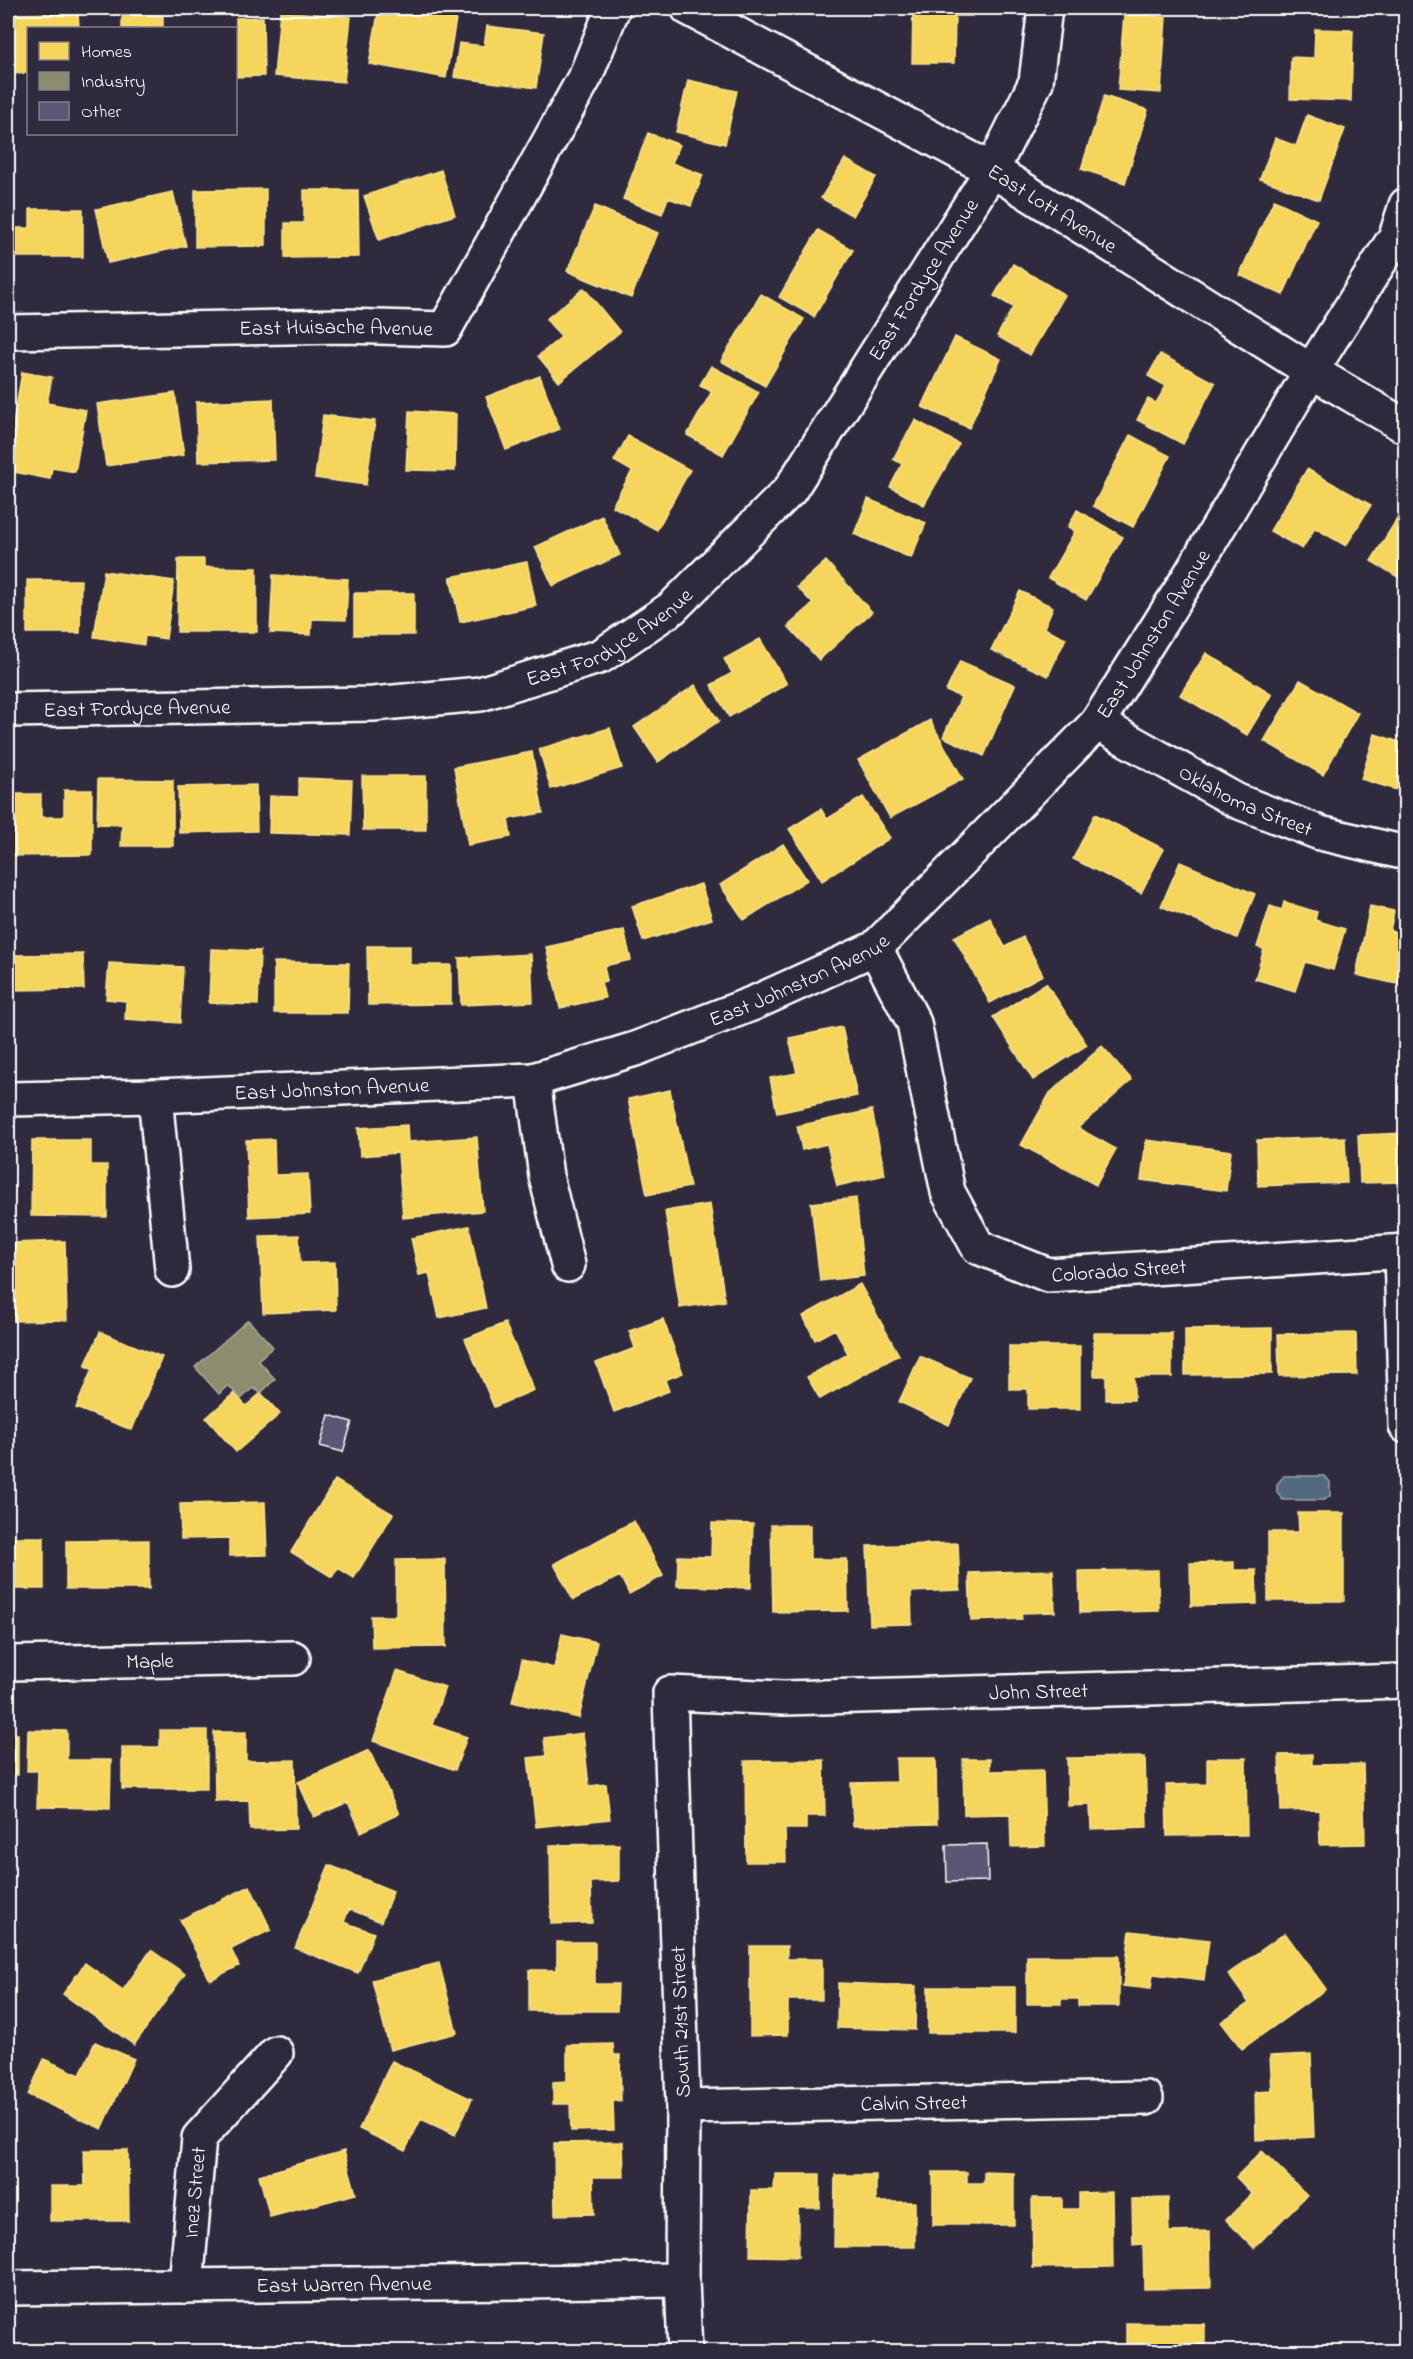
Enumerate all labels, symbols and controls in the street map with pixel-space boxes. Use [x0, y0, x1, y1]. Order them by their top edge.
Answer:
legend [27, 27, 237, 135]
text: Homes [81, 40, 132, 66]
text: Industry [81, 70, 145, 96]
text: Other [81, 100, 121, 126]
street label: East Lott Avenue [981, 158, 1123, 262]
street label: East Fordyce Avenue [862, 193, 988, 368]
street label: East Huisache Avenue [239, 313, 434, 346]
street label: East Johnston Avenue [1090, 544, 1219, 725]
street label: East Fordyce Avenue [523, 582, 701, 696]
street label: East Fordyce Avenue [43, 693, 231, 727]
street label: Oklahoma Street [1172, 758, 1316, 846]
street label: East Johnston Avenue [705, 928, 898, 1036]
street label: East Johnston Avenue [234, 1071, 431, 1110]
street label: Colorado Street [1051, 1253, 1187, 1292]
street label: Maple [126, 1647, 175, 1678]
street label: John Street [989, 1677, 1089, 1709]
street label: South 21st Street [664, 1946, 700, 2098]
street label: Calvin Street [860, 2088, 968, 2121]
street label: Inez Street [177, 2146, 215, 2240]
street label: East Warren Avenue [256, 2270, 433, 2302]

